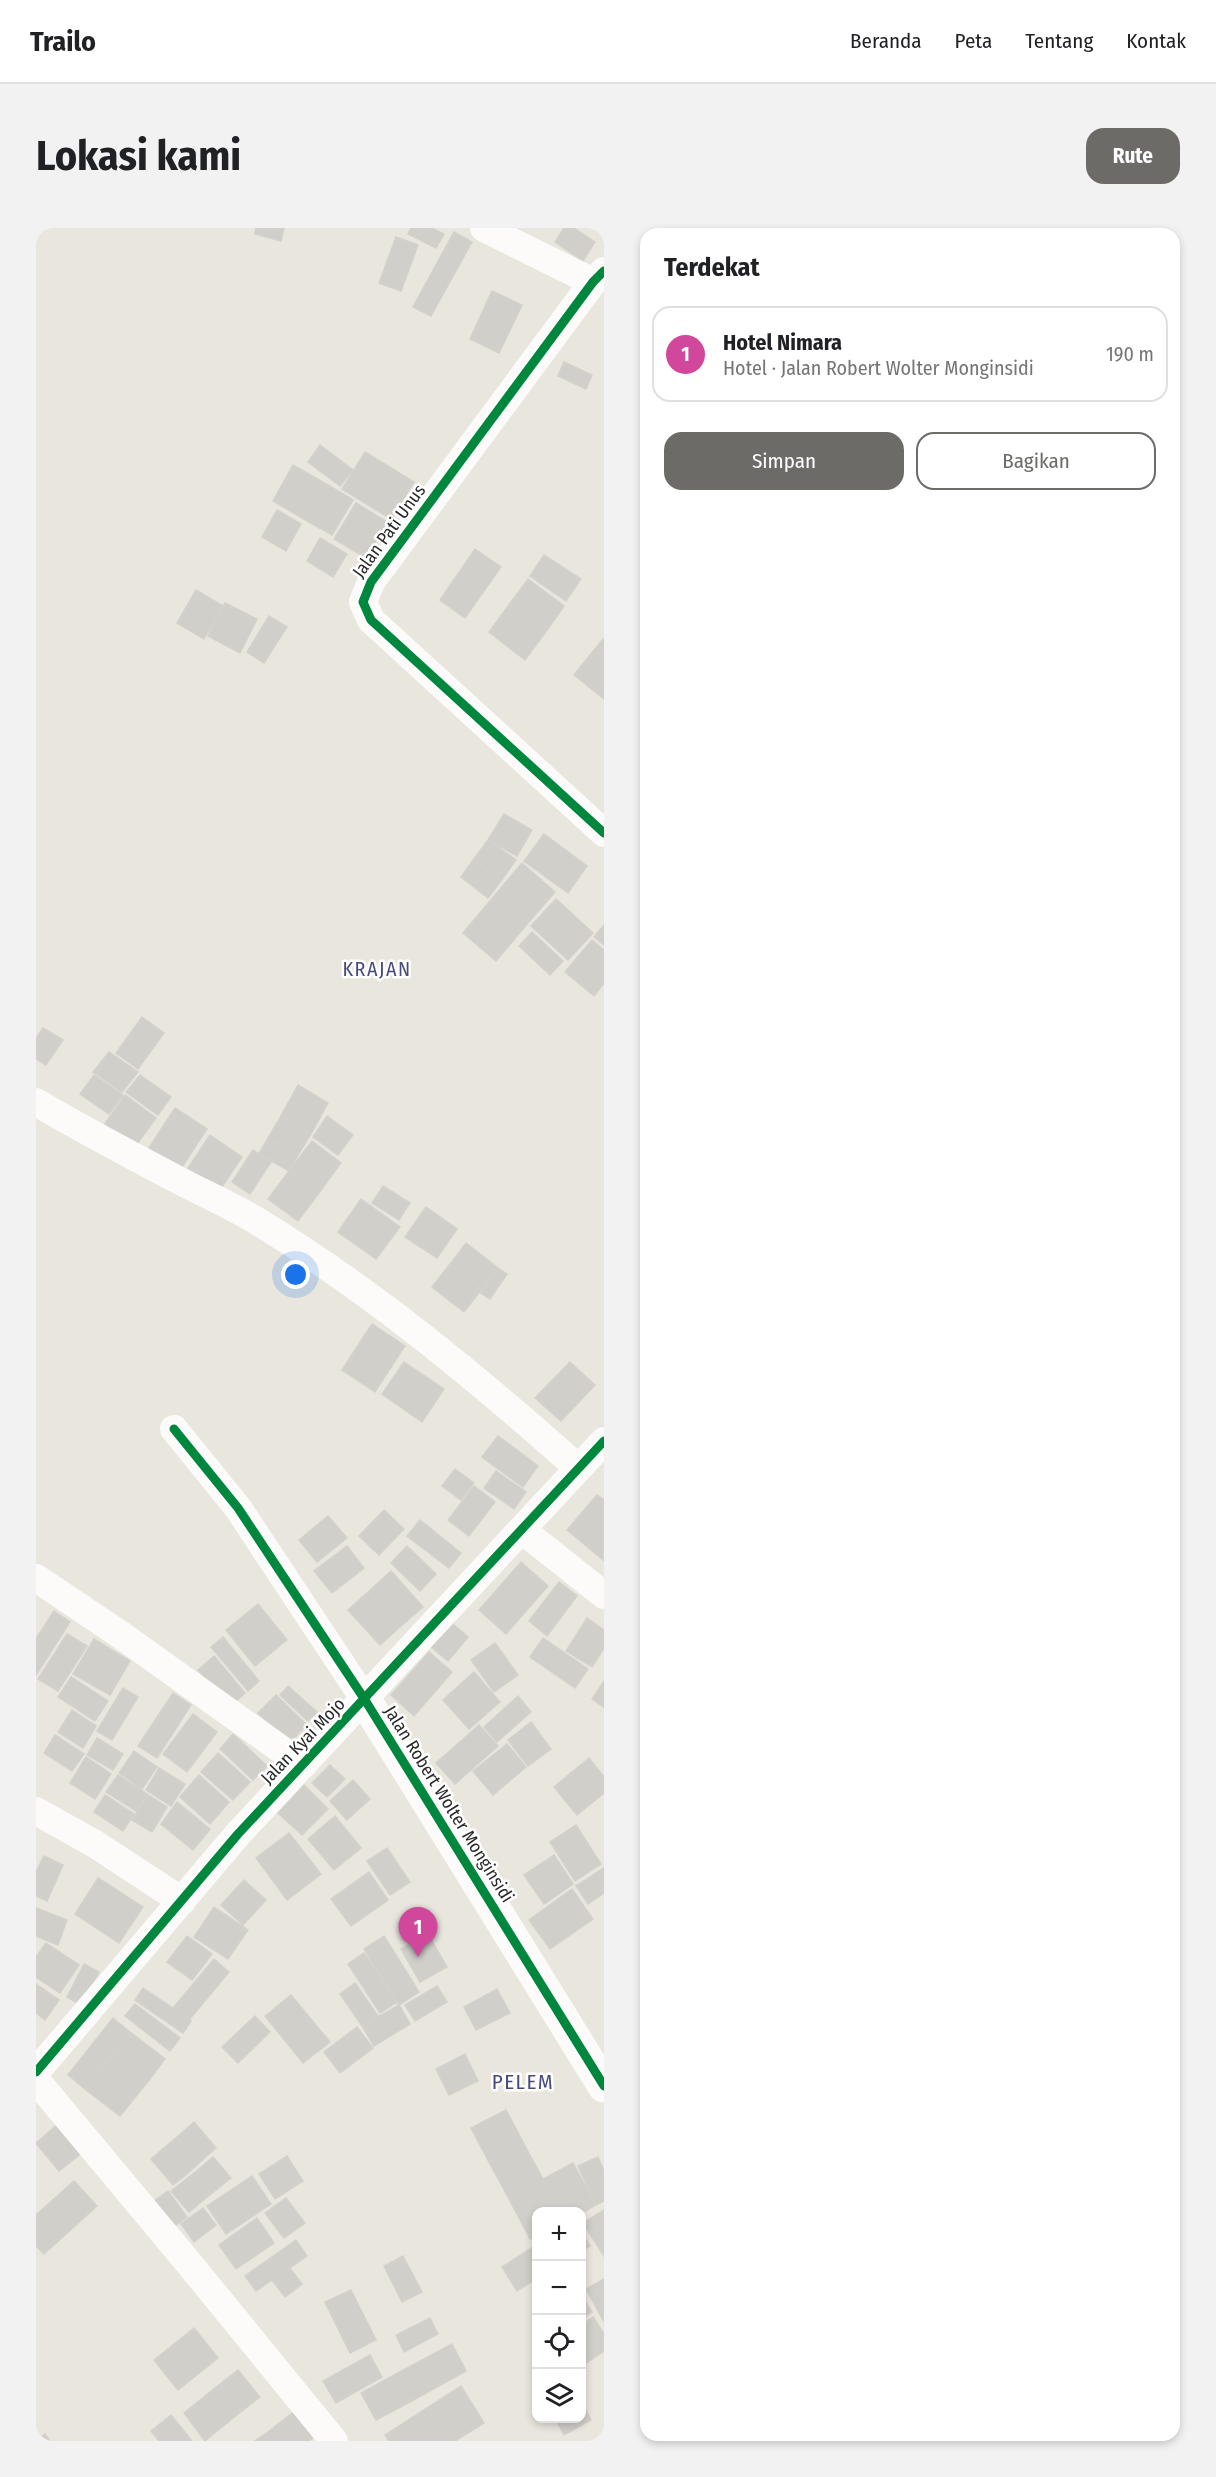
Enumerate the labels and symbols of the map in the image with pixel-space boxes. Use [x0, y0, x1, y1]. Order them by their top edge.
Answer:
street label: Jalan Pati Unus [348, 480, 430, 582]
district label: KRAJAN [342, 957, 412, 981]
your location [281, 1260, 310, 1289]
street label: Jalan Kyai Mojo [256, 1693, 350, 1789]
street label: Jalan Robert Wolter Monginsidi [379, 1702, 519, 1906]
pin: 1 [398, 1908, 437, 1957]
district label: PELEM [492, 2069, 554, 2095]

